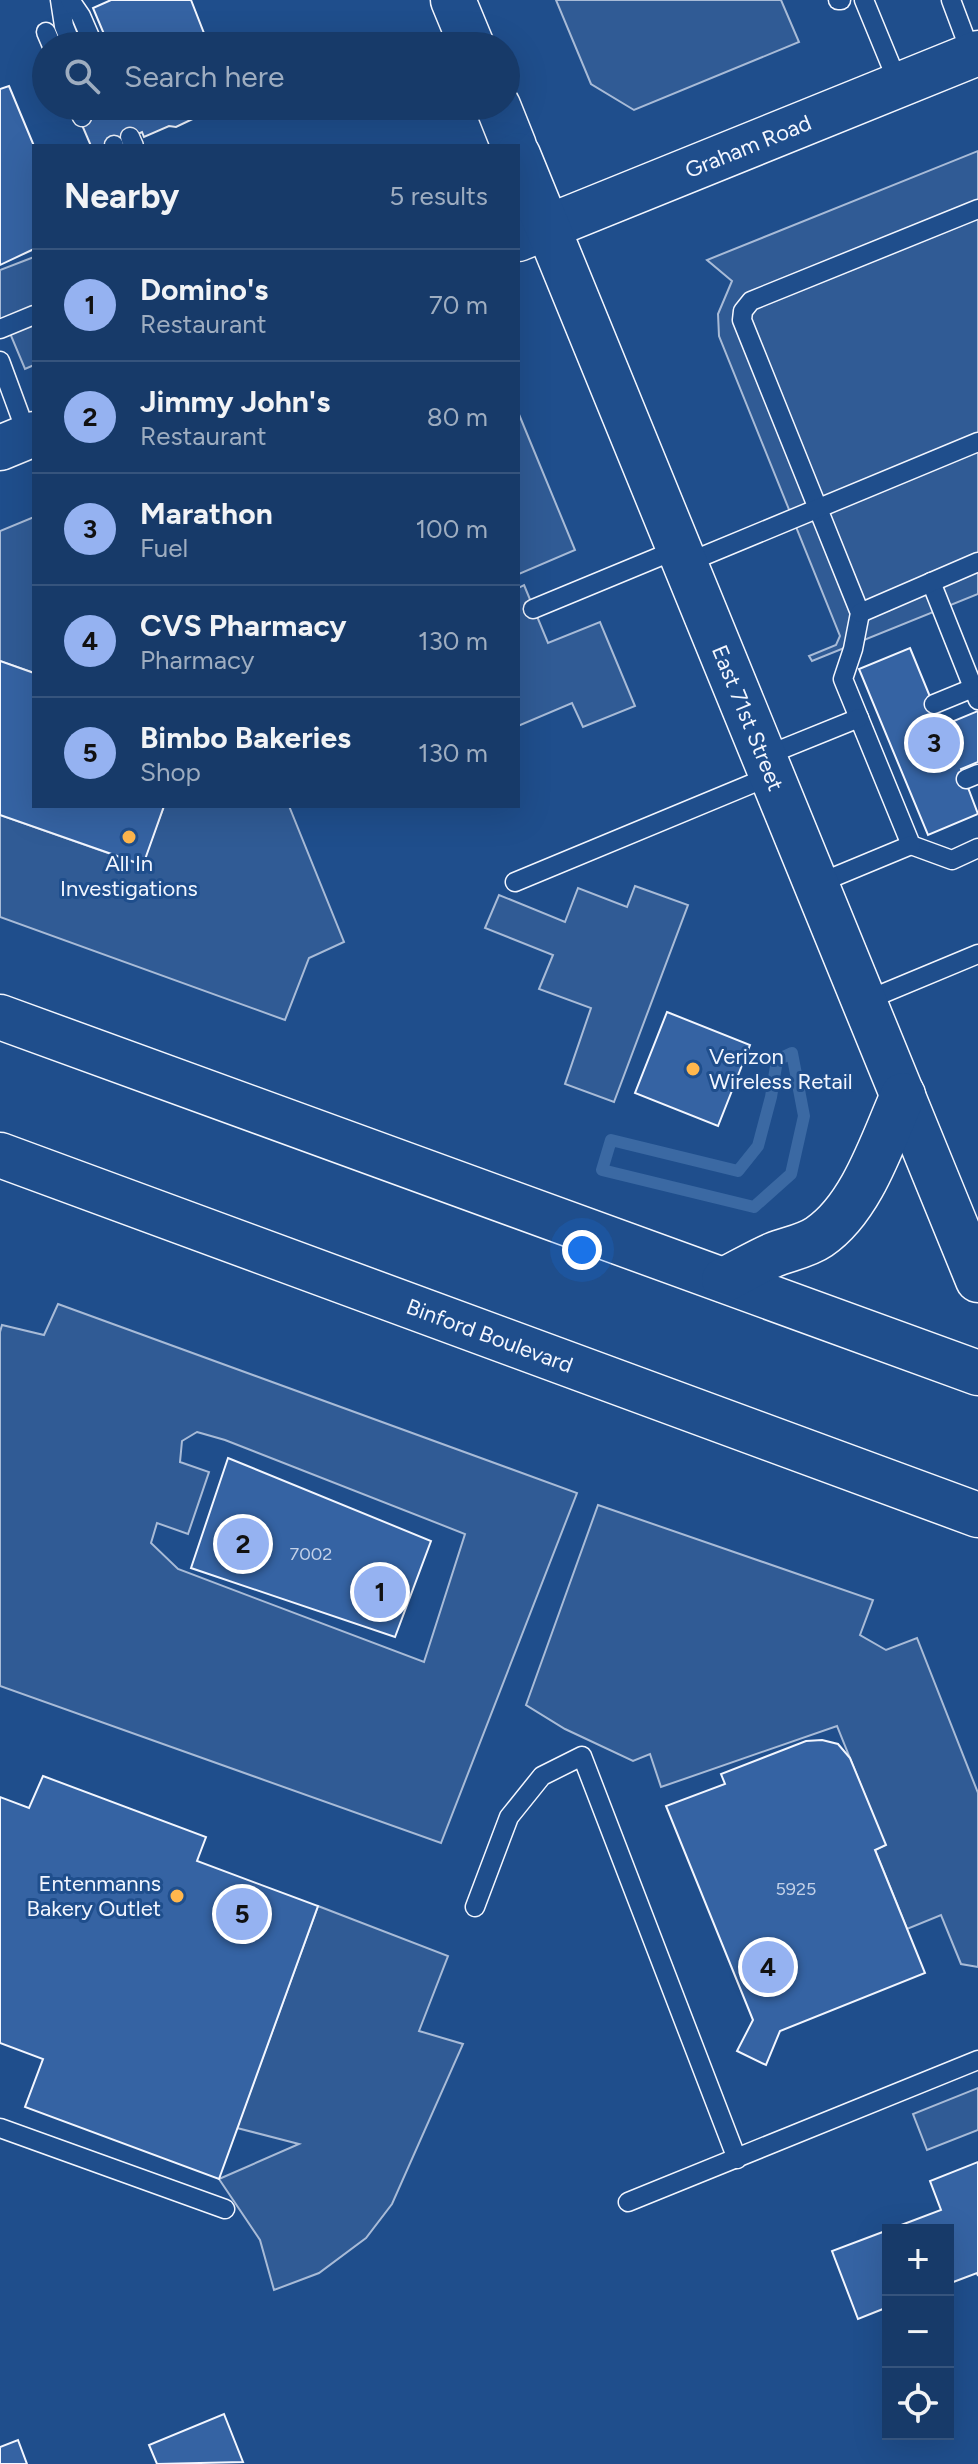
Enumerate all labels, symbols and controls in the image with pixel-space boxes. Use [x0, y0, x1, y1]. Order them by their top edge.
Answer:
search box [32, 32, 520, 120]
icon: search [60, 54, 104, 98]
text: Search here [124, 58, 284, 95]
street label: Graham Road [681, 109, 815, 184]
text: Nearby [64, 176, 179, 217]
text: 5 results [389, 180, 488, 212]
text: Domino's [140, 271, 268, 308]
text: 1 [85, 289, 95, 321]
text: 70 m [429, 289, 488, 321]
text: Restaurant [140, 308, 267, 340]
text: Jimmy John's [140, 383, 330, 420]
text: 2 [82, 401, 98, 433]
text: 80 m [427, 401, 488, 433]
text: Restaurant [140, 420, 267, 452]
text: Marathon [140, 495, 273, 532]
text: 3 [83, 513, 97, 545]
text: 100 m [415, 513, 488, 545]
text: Fuel [140, 532, 188, 564]
text: CVS Pharmacy [140, 607, 346, 644]
text: 4 [82, 625, 98, 657]
text: 130 m [418, 625, 488, 657]
street label: East 71st Street [706, 641, 789, 795]
text: Pharmacy [140, 644, 254, 676]
pin: 3 [908, 713, 960, 773]
text: Bimbo Bakeries [140, 719, 351, 756]
text: 5 [82, 737, 98, 769]
text: 130 m [418, 737, 488, 769]
text: Shop [140, 756, 201, 788]
marker: All In Investigations [120, 828, 138, 846]
place label: All In Investigations [60, 850, 198, 902]
place label: Verizon Wireless Retail [709, 1043, 853, 1095]
marker: Verizon Wireless Retail [684, 1060, 702, 1078]
your location [562, 1230, 602, 1270]
street label: Binford Boulevard [403, 1293, 577, 1379]
pin: 2 [217, 1514, 269, 1574]
house number: 7002 [290, 1543, 332, 1565]
pin: 1 [354, 1562, 406, 1622]
place label: Entenmanns Bakery Outlet [27, 1870, 161, 1922]
house number: 5925 [776, 1878, 816, 1900]
pin: 5 [216, 1884, 268, 1944]
marker: Entenmanns Bakery Outlet [168, 1887, 186, 1905]
pin: 4 [742, 1937, 794, 1997]
map controls [882, 2224, 954, 2440]
button: + [882, 2224, 954, 2296]
button: − [882, 2296, 954, 2368]
button: locate [882, 2368, 954, 2440]

